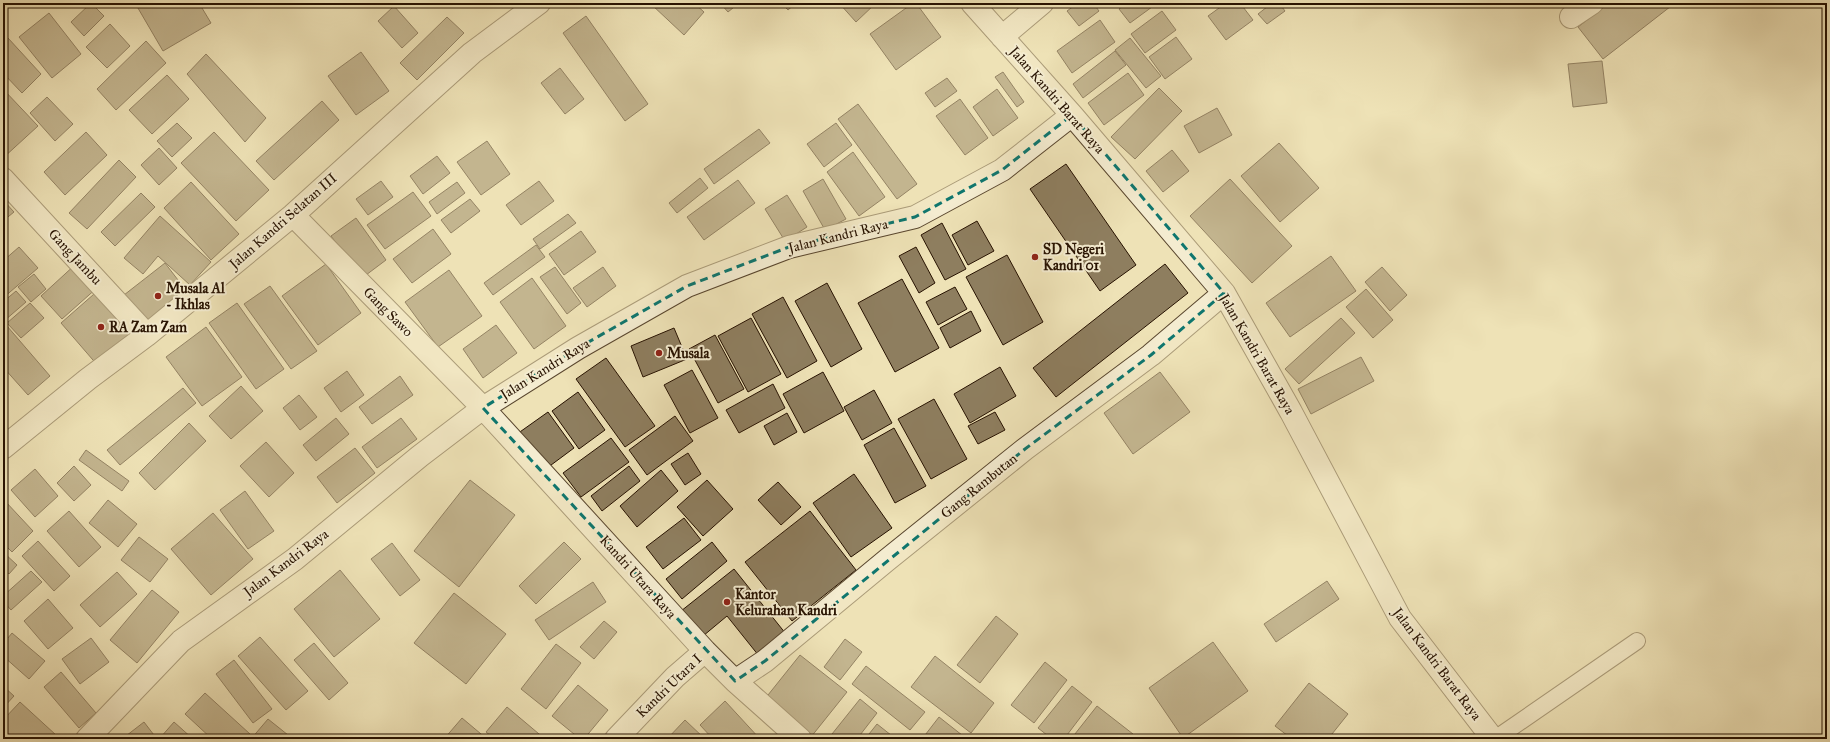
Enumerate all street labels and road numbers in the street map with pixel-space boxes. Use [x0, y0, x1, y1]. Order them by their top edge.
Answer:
street label: Jalan Kandri Barat Raya [1004, 41, 1108, 158]
street label: Jalan Kandri Selatan III [224, 170, 341, 274]
street label: Jalan Kandri Raya [784, 215, 890, 258]
street label: Gang Jambu [44, 225, 106, 290]
street label: Gang Sawo [360, 284, 416, 340]
street label: Jalan Kandri Barat Raya [1214, 289, 1299, 418]
street label: Jalan Kandri Raya [496, 335, 593, 405]
street label: Gang Rambutan [937, 450, 1021, 522]
street label: Jalan Kandri Raya [239, 525, 333, 603]
street label: Kandri Utara Raya [596, 532, 680, 622]
street label: Jalan Kandri Barat Raya [1387, 603, 1485, 724]
street label: Kandri Utara I [633, 651, 705, 721]

